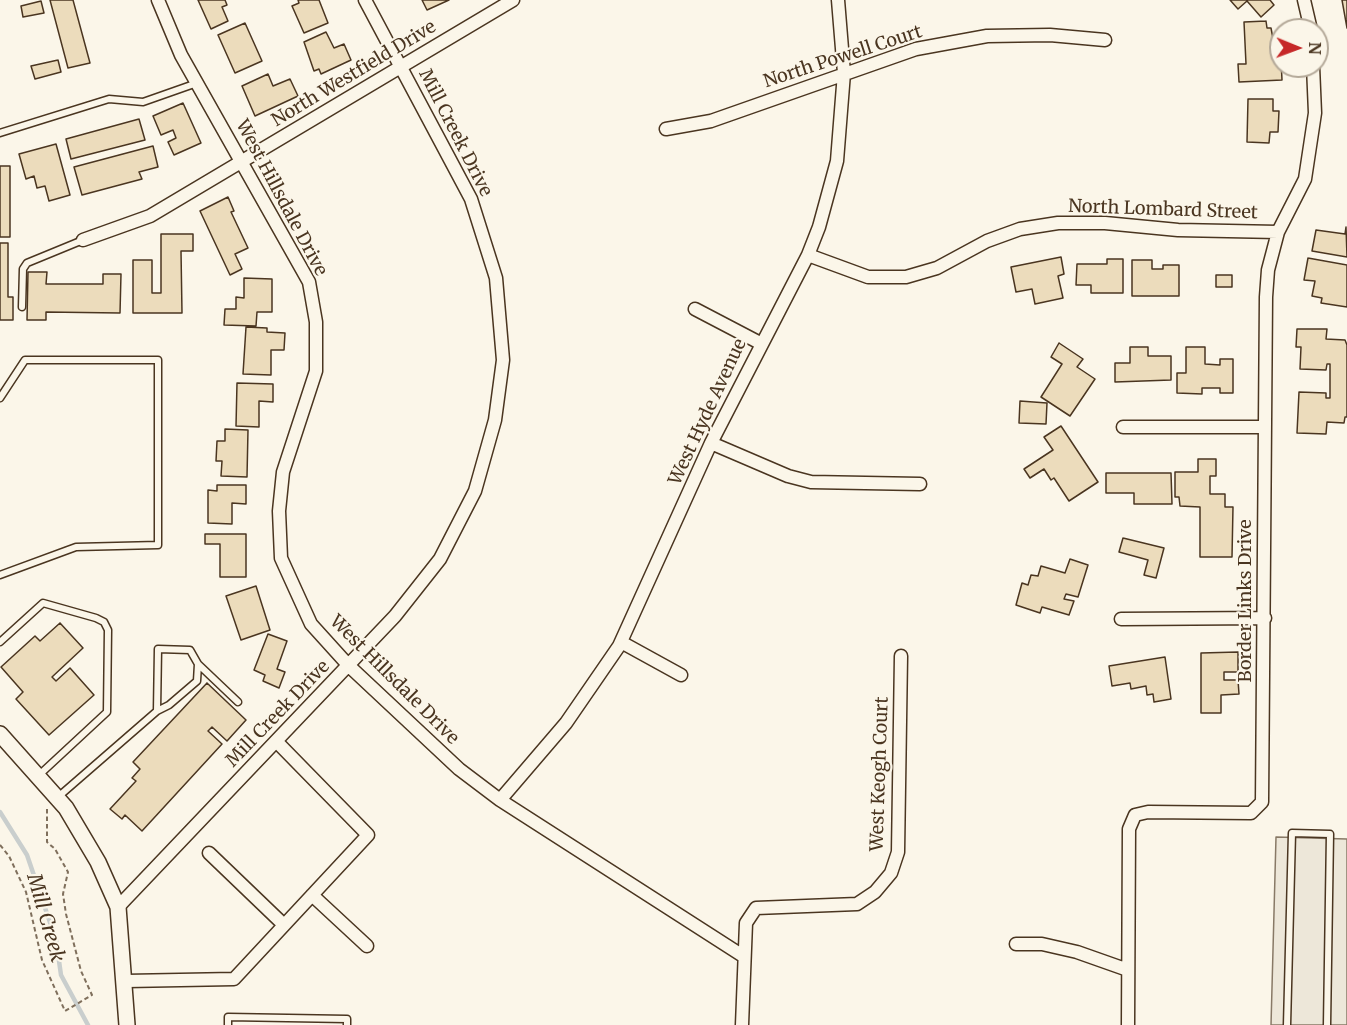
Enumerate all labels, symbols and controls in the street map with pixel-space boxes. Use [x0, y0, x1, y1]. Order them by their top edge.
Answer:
street label: North Westfield Drive [268, 16, 440, 132]
north arrow [1269, 18, 1329, 78]
street label: North Powell Court [761, 21, 925, 93]
text: N [1305, 42, 1325, 55]
street label: Mill Creek Drive [414, 66, 496, 200]
street label: West Hillsdale Drive [231, 116, 331, 280]
street label: North Lombard Street [1068, 196, 1258, 224]
street label: West Hyde Avenue [665, 335, 751, 489]
street label: Border Links Drive [1235, 519, 1257, 683]
street label: West Hillsdale Drive [325, 611, 463, 749]
street label: Mill Creek Drive [222, 656, 334, 772]
street label: West Keogh Court [867, 696, 893, 852]
water label: Mill Creek [21, 871, 69, 965]

